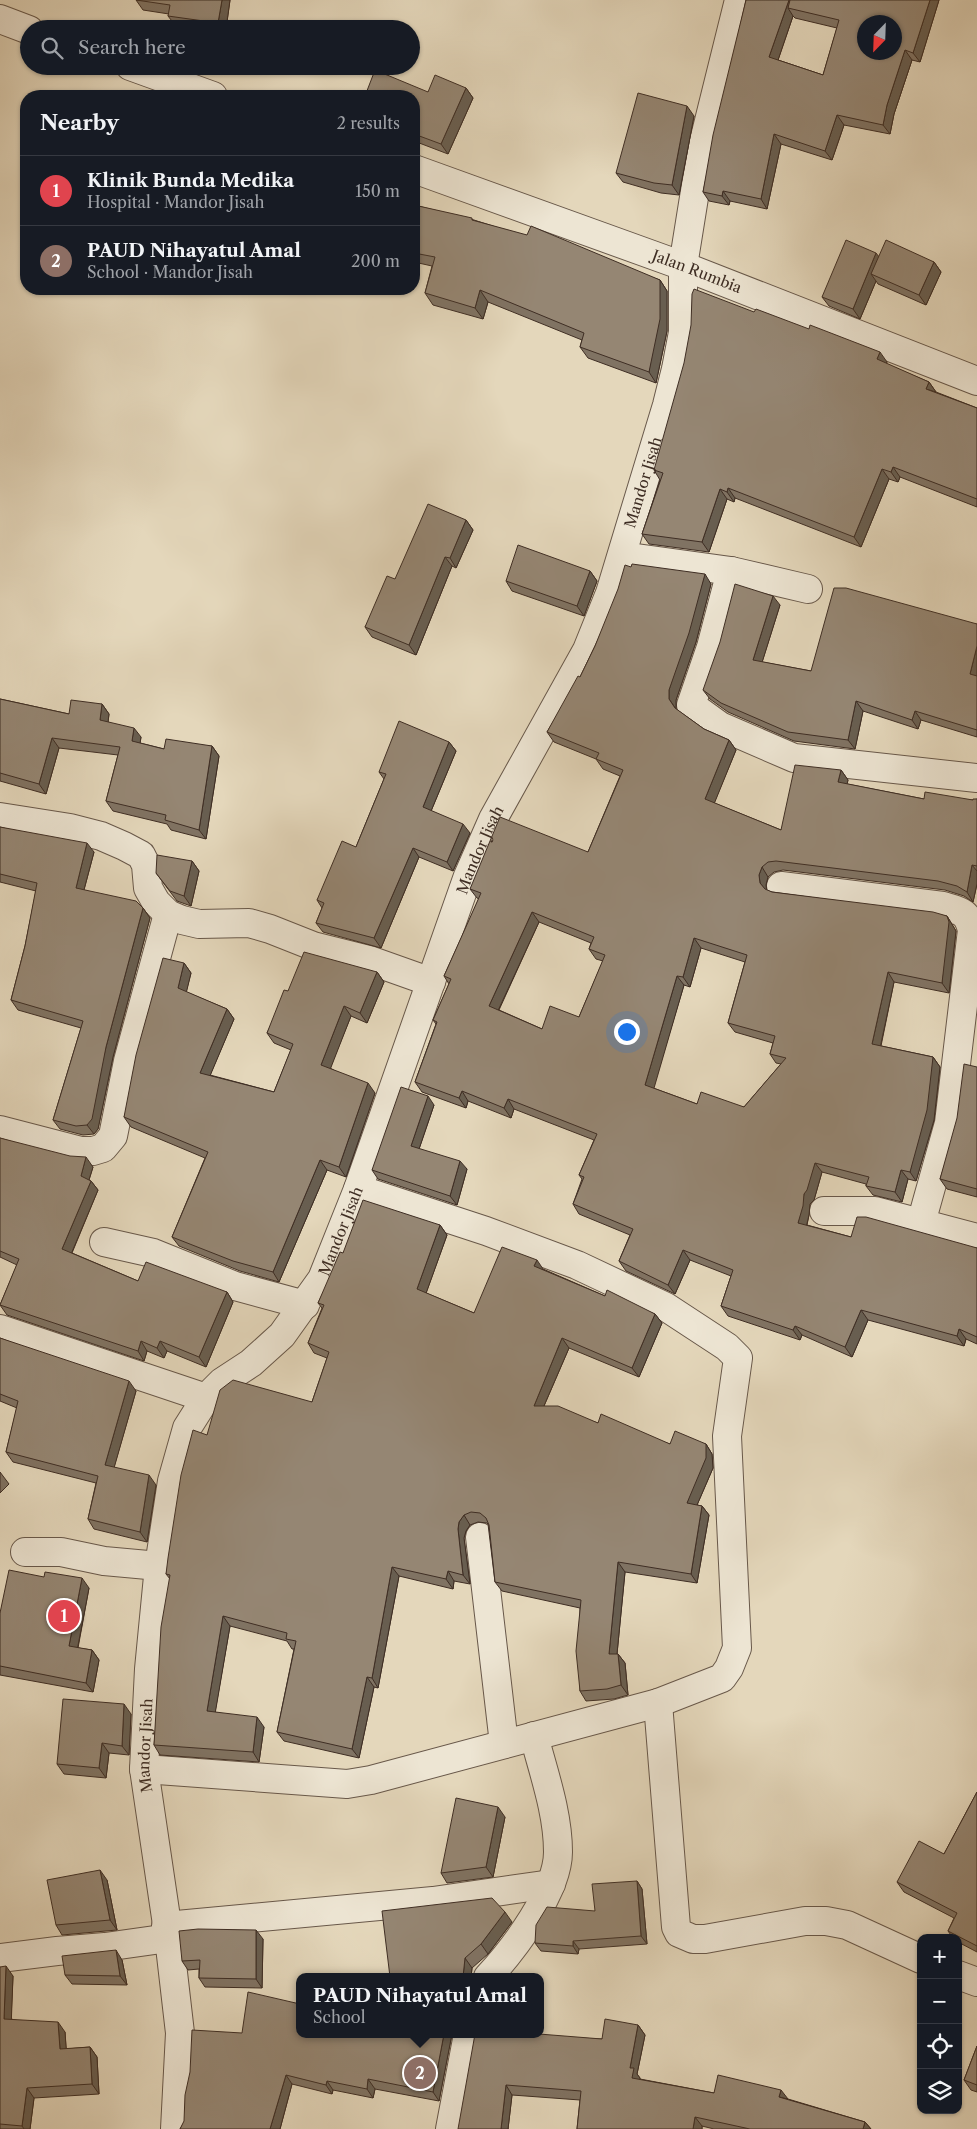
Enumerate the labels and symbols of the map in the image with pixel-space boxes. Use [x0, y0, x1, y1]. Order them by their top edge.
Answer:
north arrow [857, 15, 902, 60]
street label: Jalan Rumbia [648, 245, 745, 297]
street label: Mandor Jisah [620, 434, 666, 530]
street label: Mandor Jisah [452, 802, 508, 897]
your location [614, 1019, 640, 1045]
street label: Mandor Jisah [314, 1183, 367, 1279]
pin: 1 [48, 1597, 80, 1635]
street label: Mandor Jisah [134, 1697, 157, 1794]
pin: 2 [404, 2054, 436, 2092]

